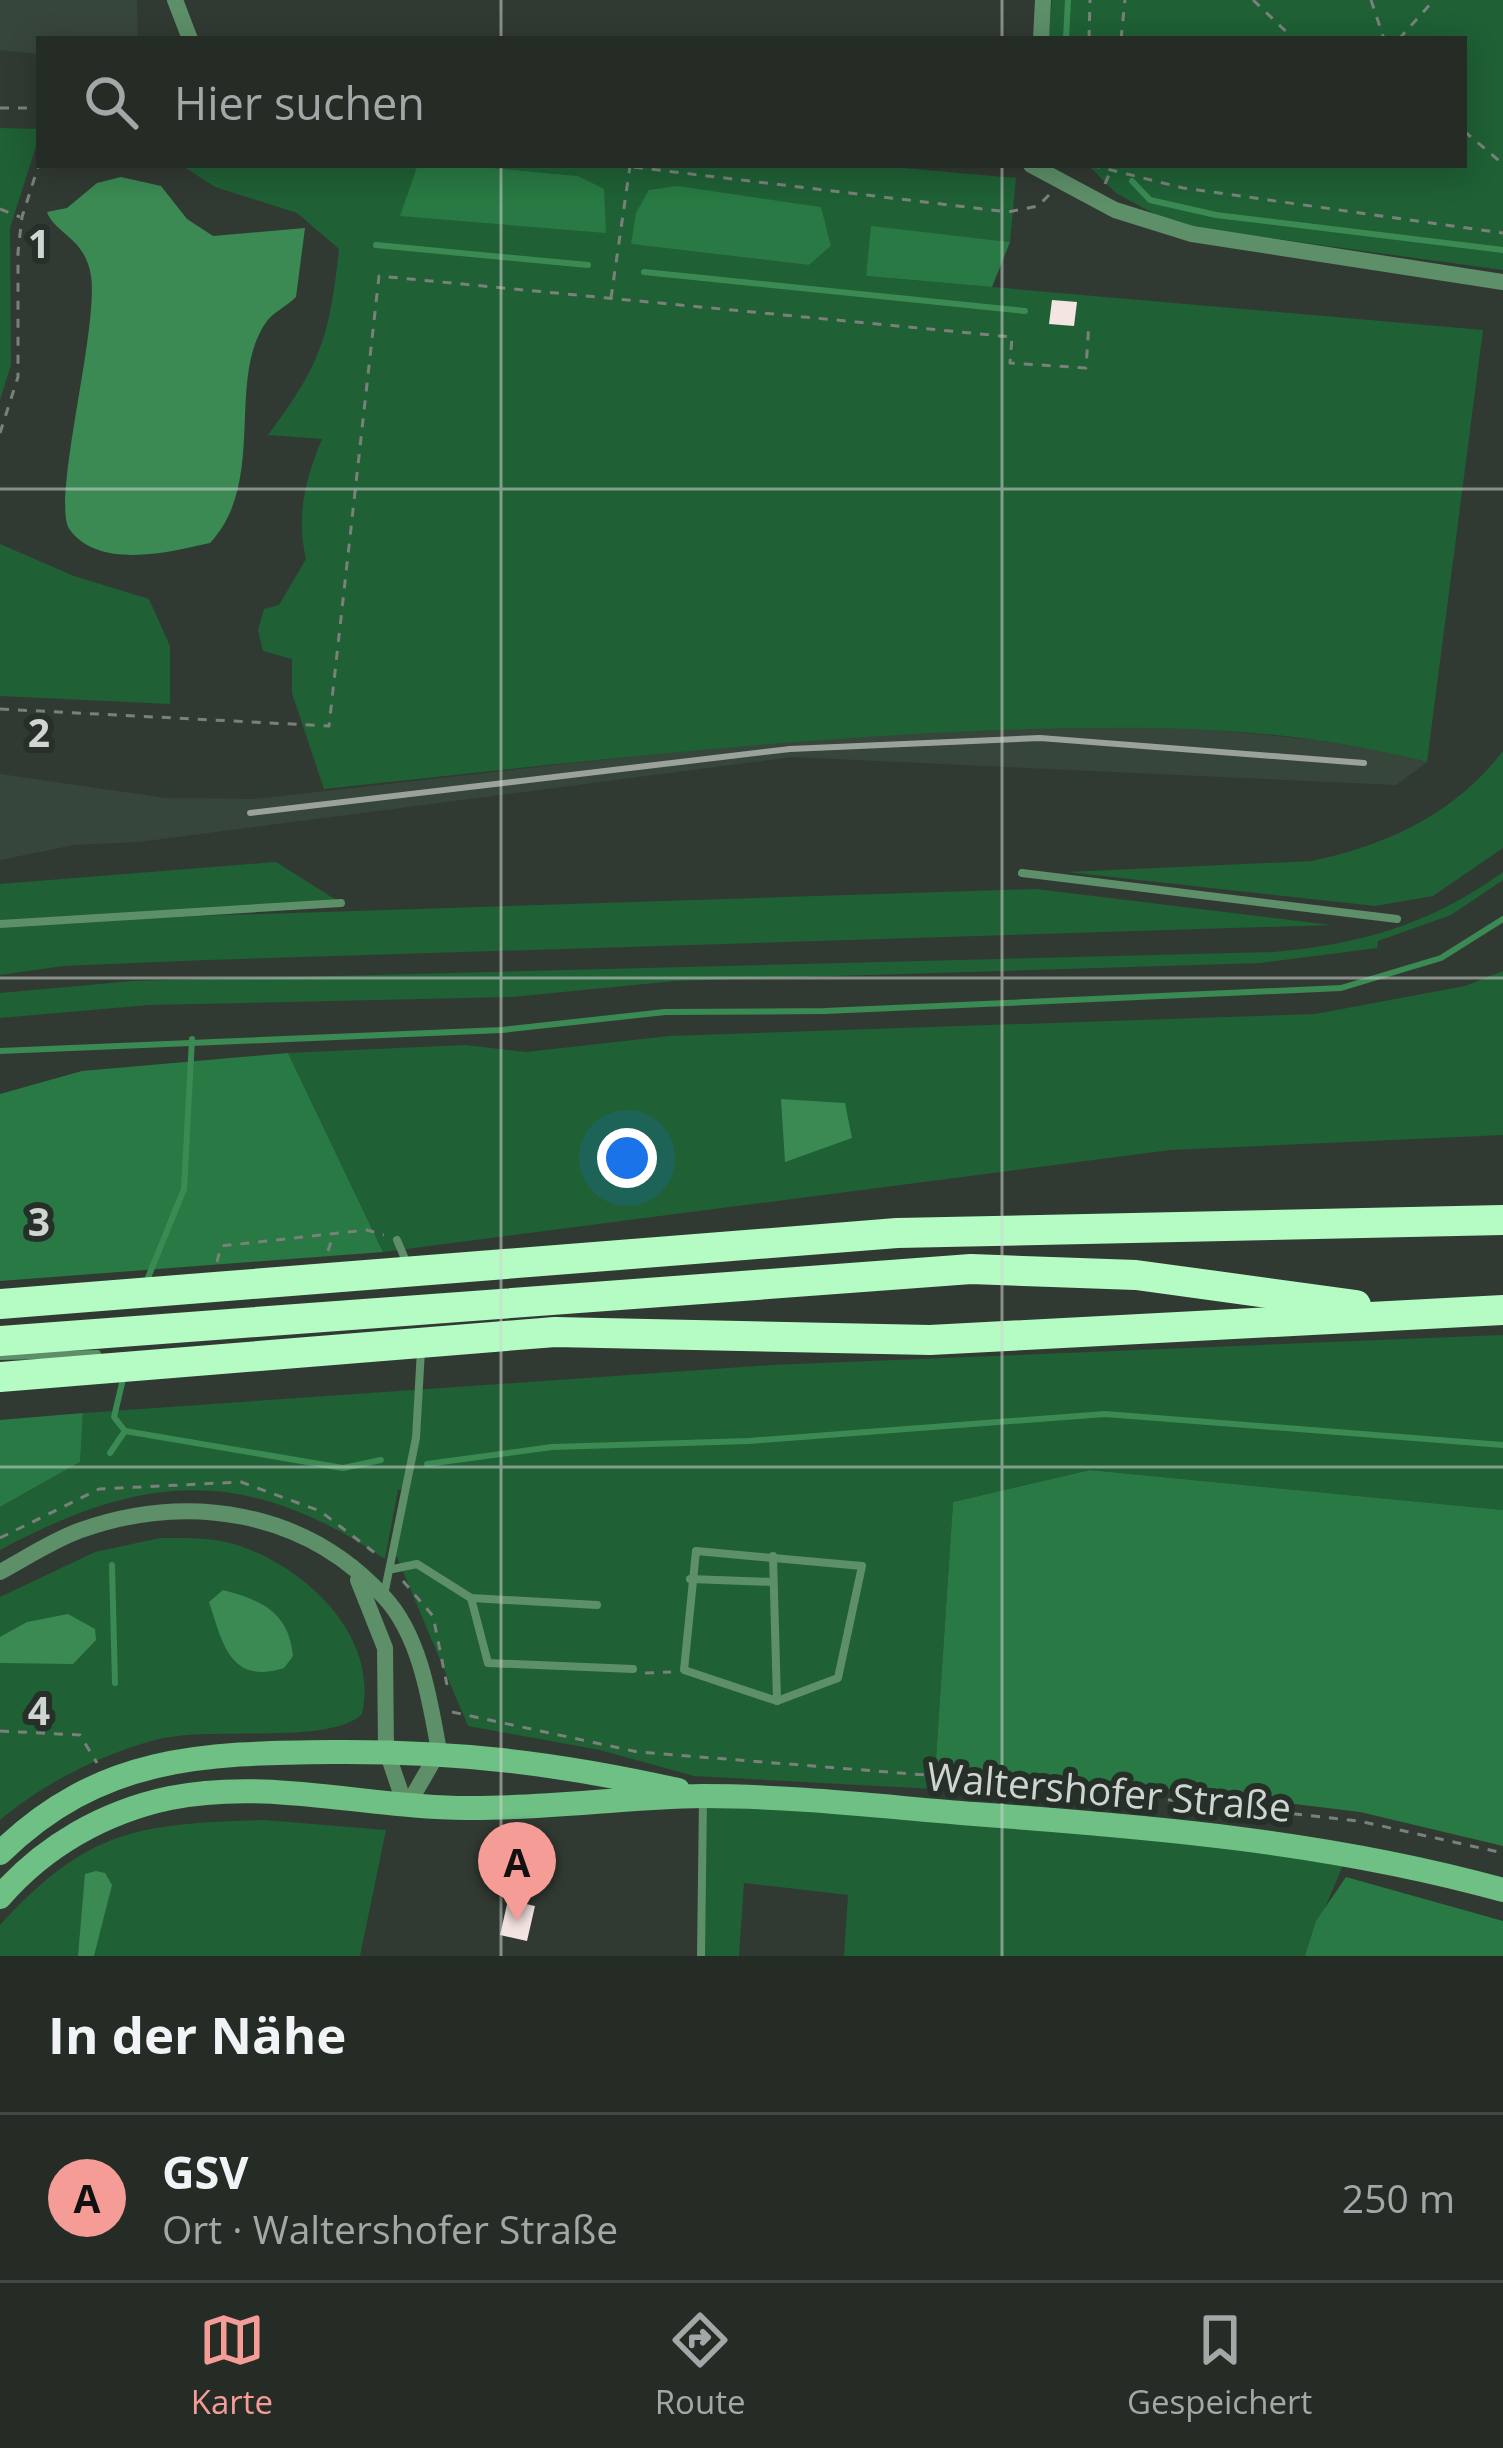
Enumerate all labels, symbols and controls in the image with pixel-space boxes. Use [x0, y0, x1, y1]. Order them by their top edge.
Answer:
search box [36, 36, 1467, 168]
icon: search [78, 69, 144, 135]
text: Hier suchen [174, 72, 425, 133]
text: 1 [28, 216, 50, 269]
text: 2 [28, 705, 50, 758]
your location [597, 1128, 657, 1188]
text: 3 [28, 1194, 50, 1247]
text: 4 [28, 1683, 50, 1736]
street label: Waltershofer Straße [925, 1748, 1293, 1833]
pin: A [478, 1822, 556, 1921]
text: In der Nähe [48, 1999, 346, 2069]
text: GSV [162, 2141, 249, 2202]
text: A [74, 2171, 100, 2224]
text: 250 m [1342, 2171, 1455, 2224]
text: Ort · Waltershofer Straße [162, 2202, 618, 2255]
tab: Karte [191, 2307, 273, 2424]
tab: Route [655, 2307, 745, 2424]
tab: Gespeichert [1127, 2307, 1312, 2424]

